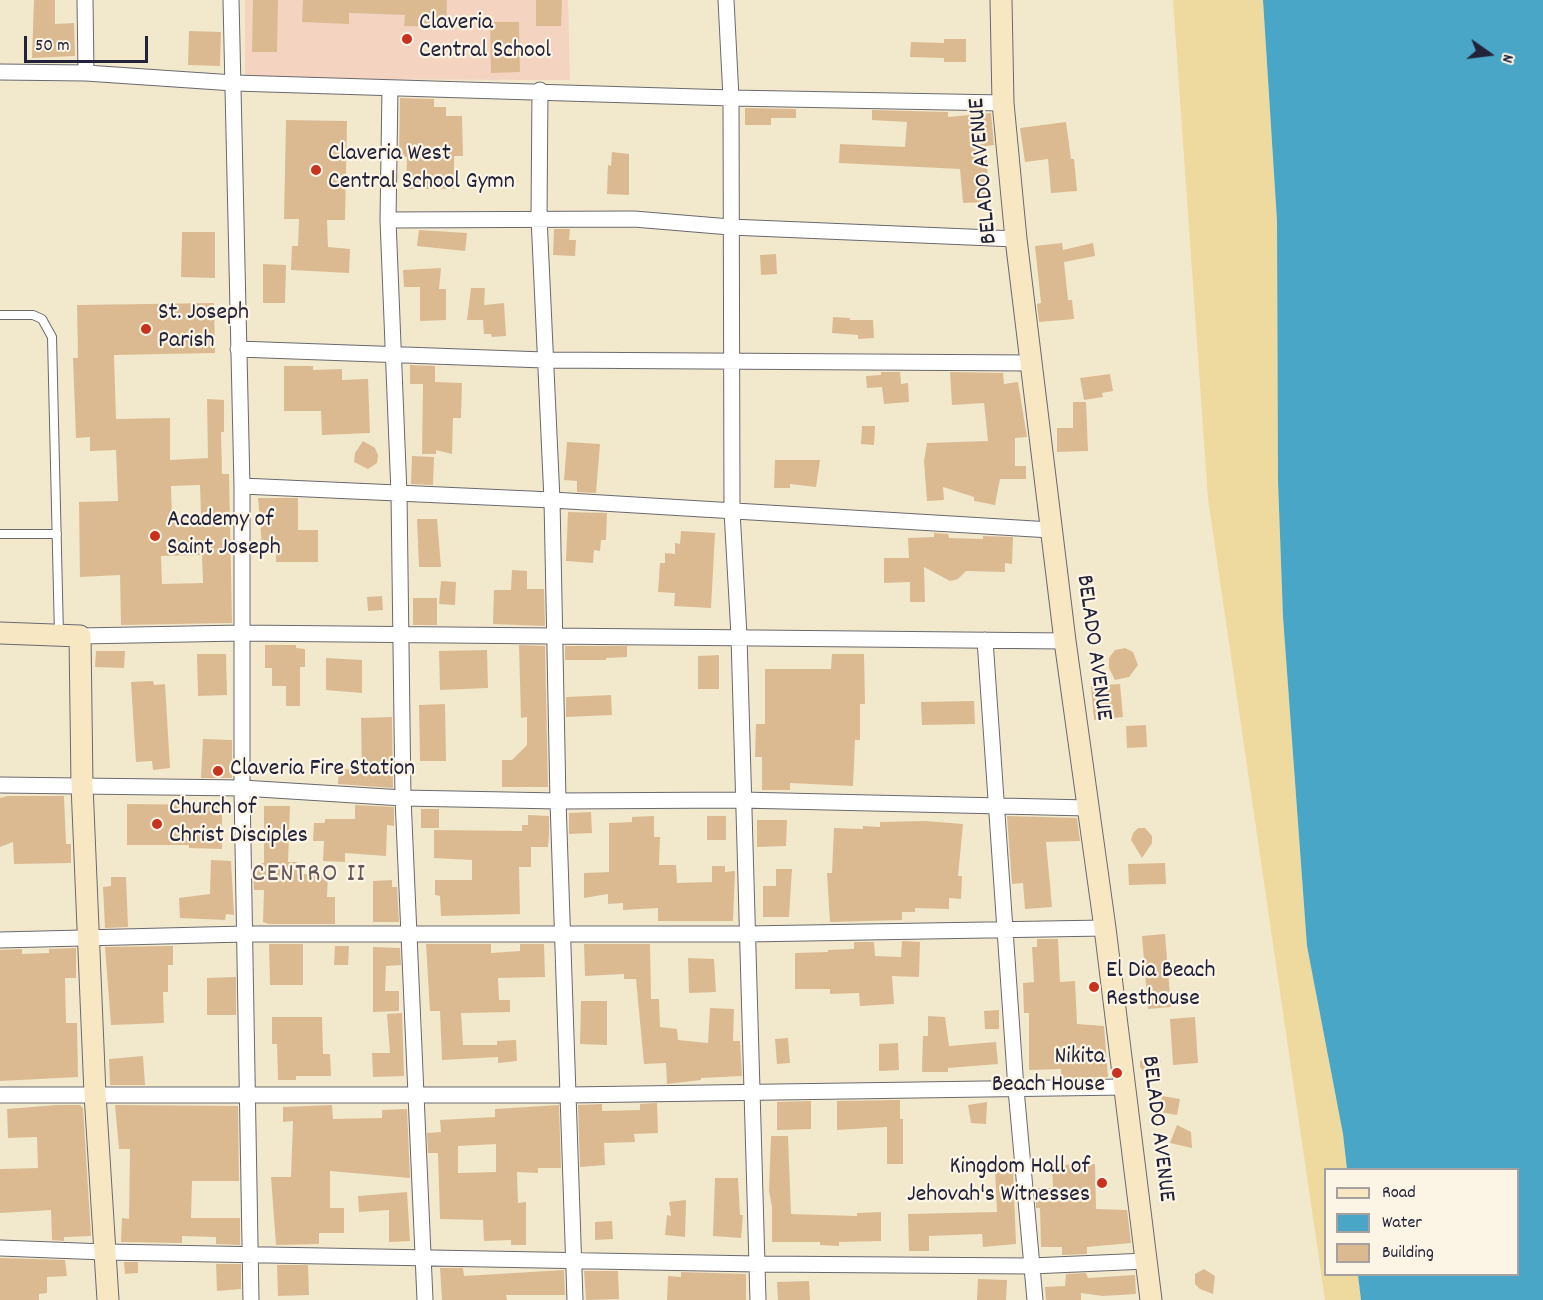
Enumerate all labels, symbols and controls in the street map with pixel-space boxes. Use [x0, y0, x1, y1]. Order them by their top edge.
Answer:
place label: Claveria Central School [419, 11, 551, 67]
scale bar [27, 24, 152, 62]
north arrow [1459, 24, 1519, 84]
marker: Claveria Central School [400, 32, 414, 46]
text: 50 m [35, 34, 70, 59]
text: N [1495, 52, 1519, 65]
street label: BELADO AVENUE [964, 97, 1006, 245]
place label: Claveria West Central School Gymn [328, 142, 515, 198]
marker: Claveria West Central School Gymn [309, 163, 323, 177]
place label: St. Joseph Parish [158, 301, 249, 357]
marker: St. Joseph Parish [139, 322, 153, 336]
place label: Academy of Saint Joseph [167, 508, 281, 564]
marker: Academy of Saint Joseph [148, 529, 162, 543]
street label: BELADO AVENUE [1068, 573, 1116, 723]
place label: Claveria Fire Station [230, 757, 415, 785]
marker: Claveria Fire Station [211, 764, 225, 778]
place label: Church of Christ Disciples [169, 796, 308, 852]
marker: Church of Christ Disciples [150, 817, 164, 831]
district label: CENTRO II [252, 860, 366, 892]
place label: El Dia Beach Resthouse [1106, 959, 1215, 1015]
marker: El Dia Beach Resthouse [1087, 980, 1101, 994]
place label: Nikita Beach House [992, 1045, 1105, 1101]
street label: BELADO AVENUE [1133, 1054, 1179, 1204]
marker: Nikita Beach House [1110, 1066, 1124, 1080]
place label: Kingdom Hall of Jehovah's Witnesses [907, 1155, 1090, 1211]
legend [1324, 1168, 1519, 1276]
marker: Kingdom Hall of Jehovah's Witnesses [1095, 1176, 1109, 1190]
text: Road [1382, 1181, 1416, 1206]
text: Water [1382, 1211, 1422, 1236]
text: Building [1382, 1241, 1434, 1266]

